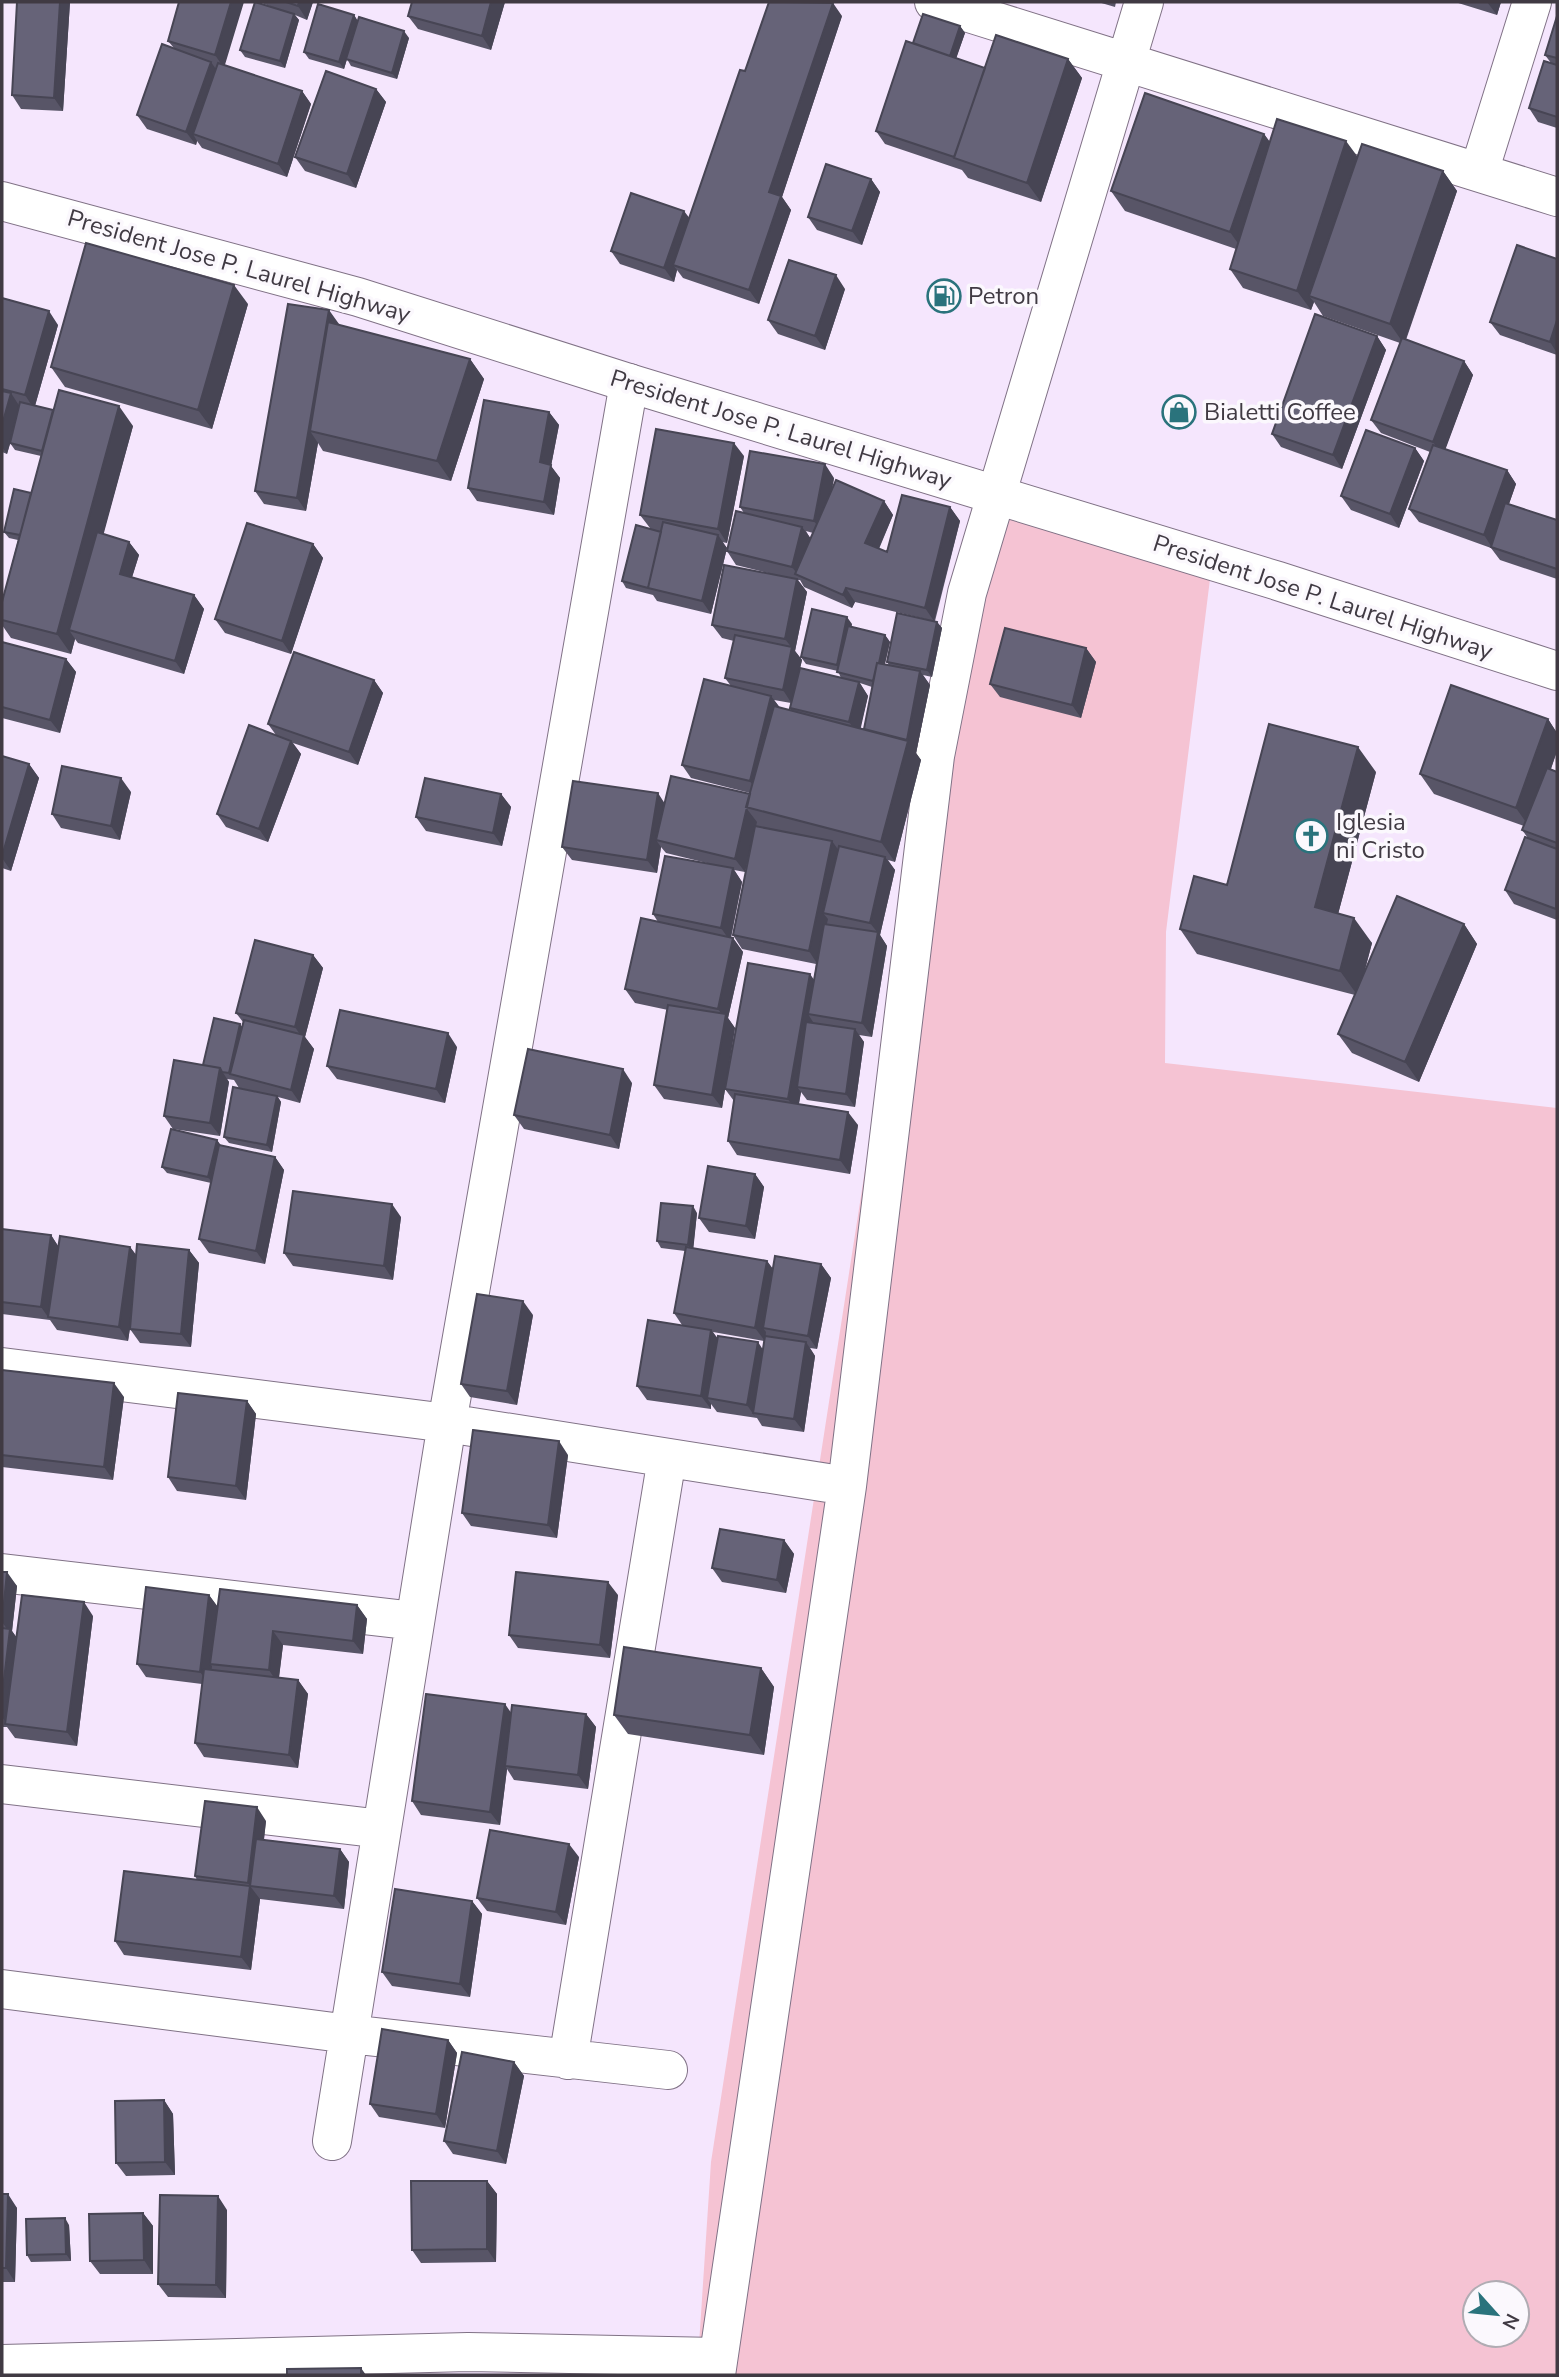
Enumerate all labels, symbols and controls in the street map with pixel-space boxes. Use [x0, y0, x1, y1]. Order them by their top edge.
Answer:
street label: President Jose P. Laurel Highway [64, 202, 415, 331]
fuel station icon: Petron [925, 277, 963, 315]
place label: Petron [968, 280, 1039, 312]
street label: President Jose P. Laurel Highway [606, 362, 956, 496]
shop icon: Bialetti Coffee [1160, 393, 1198, 431]
place label: Bialetti Coffee [1204, 396, 1356, 428]
street label: President Jose P. Laurel Highway [1149, 527, 1498, 667]
place label: Iglesia ni Cristo [1336, 806, 1425, 866]
church icon: Iglesia ni Cristo [1292, 817, 1330, 855]
north arrow [1461, 2279, 1531, 2349]
text: N [1495, 2309, 1525, 2334]

